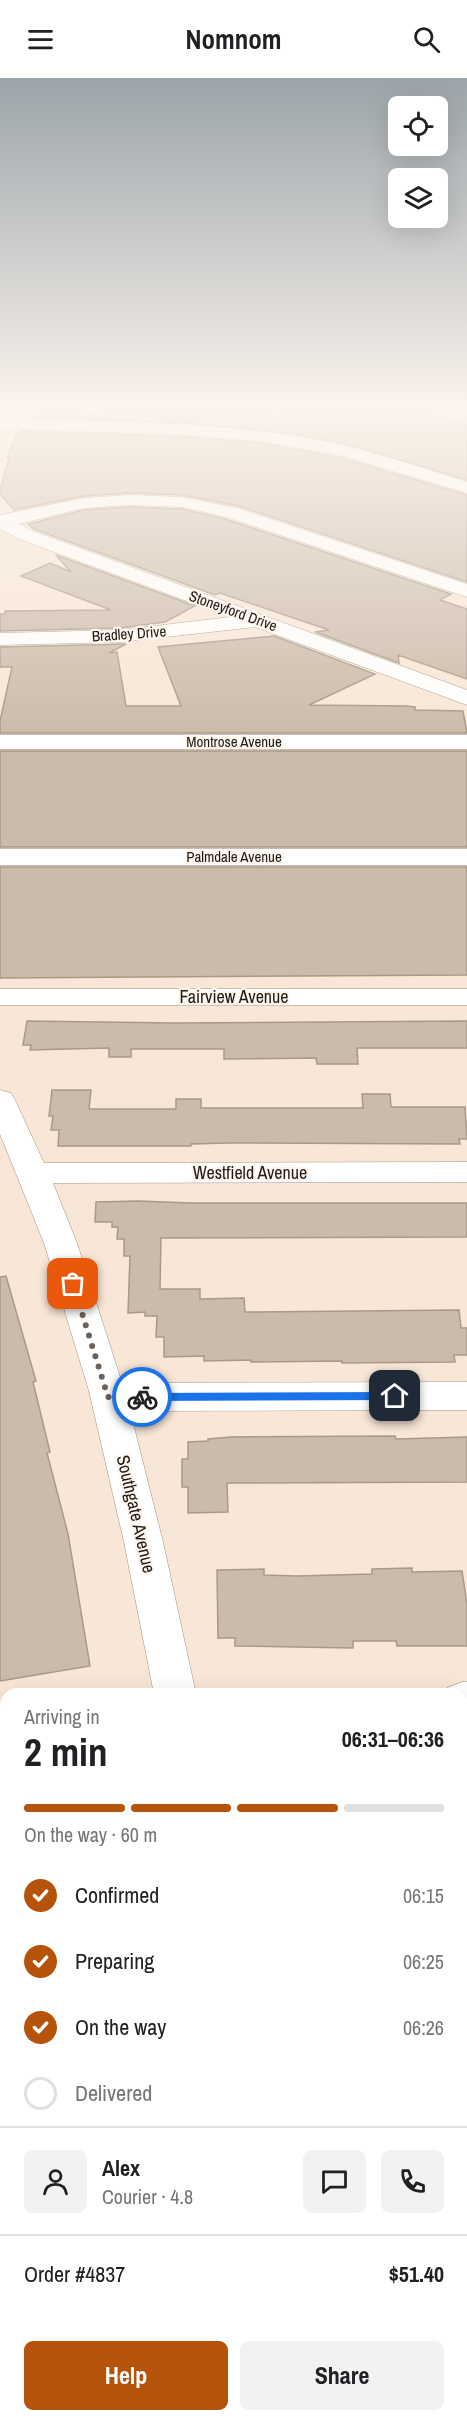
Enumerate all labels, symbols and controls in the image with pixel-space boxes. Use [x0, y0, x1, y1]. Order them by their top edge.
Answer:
text: Nomnom [186, 21, 281, 57]
icon: menu [24, 23, 57, 56]
icon: search [410, 23, 443, 56]
map controls [388, 96, 448, 228]
button: locate [388, 96, 448, 156]
button: layers [388, 168, 448, 228]
street label: Stoneyford Drive [186, 585, 280, 636]
street label: Bradley Drive [91, 620, 167, 647]
street label: Montrose Avenue [186, 731, 282, 752]
street label: Palmdale Avenue [186, 846, 282, 867]
street label: Fairview Avenue [180, 984, 288, 1009]
street label: Westfield Avenue [193, 1160, 307, 1185]
pin [47, 1258, 98, 1309]
icon: bag [56, 1267, 89, 1300]
courier [112, 1367, 172, 1427]
pin [369, 1370, 420, 1421]
icon: home [378, 1379, 411, 1412]
icon: bike [126, 1381, 159, 1414]
street label: Southgate Avenue [111, 1452, 162, 1575]
text: Arriving in [24, 1703, 100, 1730]
text: 06:31–06:36 [342, 1724, 444, 1754]
text: 2 min [24, 1726, 108, 1778]
text: On the way · 60 m [24, 1821, 157, 1848]
icon: check [24, 1879, 57, 1912]
text: Confirmed [75, 1880, 159, 1910]
text: 06:15 [403, 1882, 444, 1909]
icon: check [24, 1945, 57, 1978]
text: Preparing [75, 1946, 154, 1976]
text: 06:25 [403, 1948, 444, 1975]
icon: check [24, 2011, 57, 2044]
text: On the way [75, 2012, 166, 2042]
text: 06:26 [403, 2014, 444, 2041]
text: Delivered [75, 2078, 152, 2108]
button: person [24, 2150, 87, 2213]
button: chat [303, 2150, 366, 2213]
button: phone [381, 2150, 444, 2213]
text: Alex [102, 2153, 140, 2183]
text: Courier · 4.8 [102, 2183, 193, 2210]
text: Order #4837 [24, 2259, 125, 2289]
text: $51.40 [389, 2259, 444, 2289]
button: Help [24, 2341, 228, 2410]
button: Share [240, 2341, 444, 2410]

